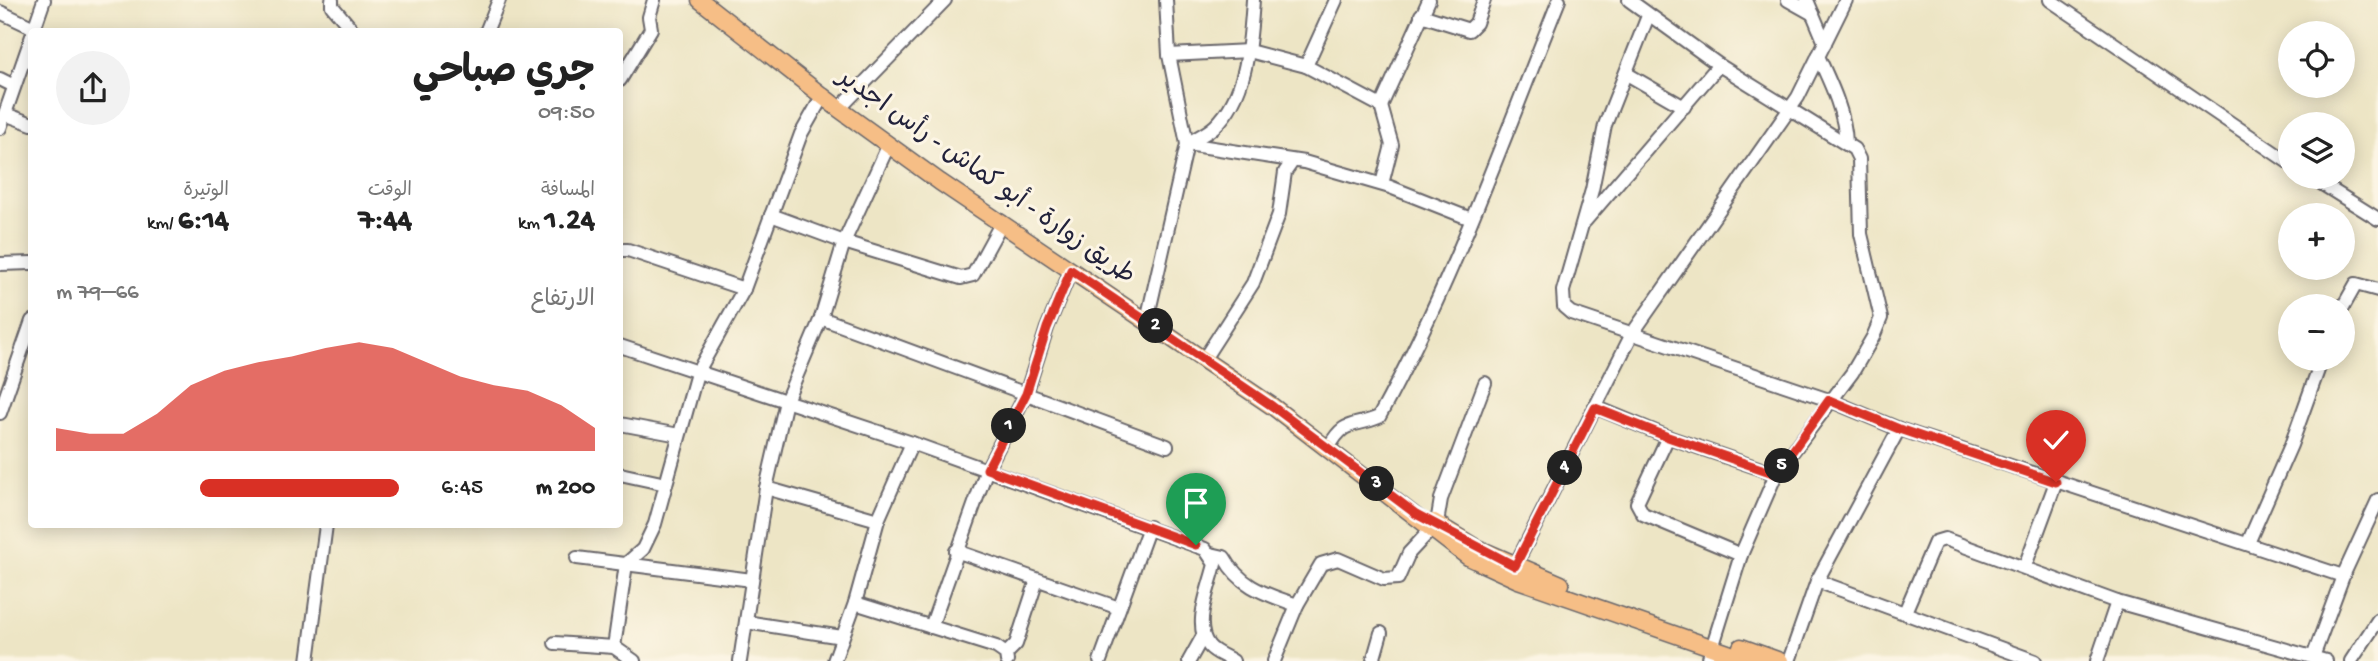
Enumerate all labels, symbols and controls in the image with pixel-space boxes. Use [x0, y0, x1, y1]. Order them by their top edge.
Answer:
map controls [2278, 21, 2355, 371]
button: locate [2278, 21, 2355, 98]
button: share [56, 51, 130, 125]
text: جري صباحي [413, 52, 595, 96]
street label: طريق زوارة - أبو كماش - رأس اجدير [828, 58, 1142, 293]
text: 09:50 [538, 100, 595, 127]
button: layers [2278, 112, 2355, 189]
text: الوتيرة [183, 180, 229, 203]
text: الوقت [368, 180, 412, 203]
text: المسافة [541, 180, 595, 203]
button: + [2278, 203, 2355, 280]
text: 6:14 [178, 205, 229, 240]
text: 7:44 [359, 205, 412, 240]
text: 1.24 [545, 205, 595, 240]
text: /km [147, 213, 178, 236]
text: km [518, 213, 545, 236]
text: 66–79 m [56, 280, 139, 307]
text: الارتفاع [531, 287, 595, 314]
button: − [2278, 294, 2355, 371]
pin: 2 [1138, 308, 1174, 344]
text: 2 [1151, 314, 1160, 337]
pin: 1 [992, 408, 1026, 444]
pin [2026, 410, 2086, 482]
text: 1 [1005, 414, 1012, 437]
icon: check [2037, 421, 2075, 459]
pin: 5 [1764, 448, 1800, 484]
pin: 4 [1548, 450, 1582, 486]
text: 5 [1777, 454, 1787, 477]
text: 4 [1560, 456, 1569, 479]
pin: 3 [1360, 466, 1394, 502]
text: 3 [1372, 472, 1381, 495]
pin [1166, 473, 1226, 545]
text: 6:45 [441, 475, 483, 502]
text: 200 m [536, 475, 595, 502]
icon: arrive [1177, 484, 1215, 522]

